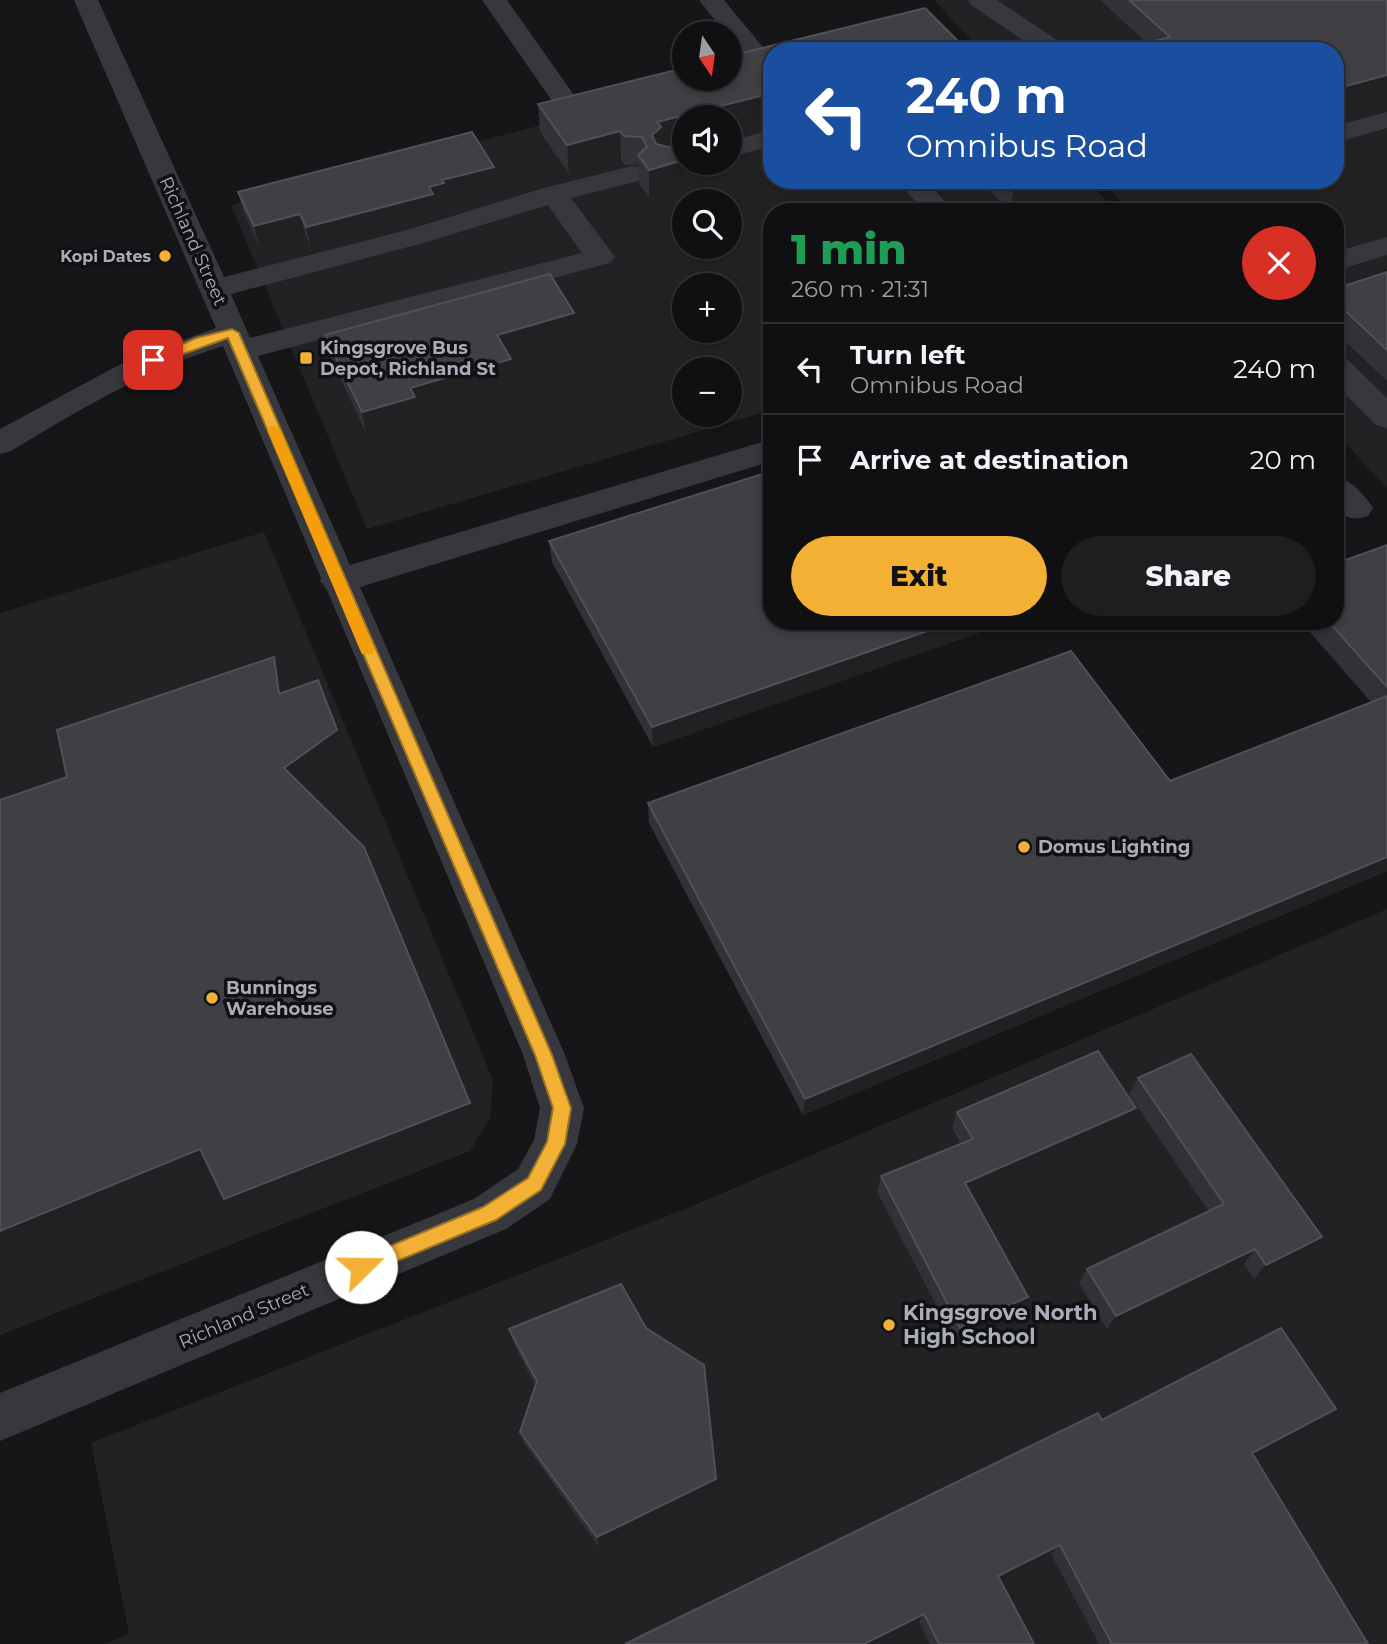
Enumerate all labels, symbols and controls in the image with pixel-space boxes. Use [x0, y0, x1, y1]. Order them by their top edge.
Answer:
north arrow [672, 21, 742, 91]
map controls [672, 21, 742, 427]
text: 240 m [906, 66, 1067, 125]
icon: left [791, 70, 882, 161]
button: sound [672, 105, 742, 175]
text: Omnibus Road [906, 126, 1148, 165]
street label: Richland Street [155, 173, 231, 309]
button: search [672, 189, 742, 259]
text: 1 min [791, 223, 907, 275]
button: close [1242, 226, 1316, 300]
place label: Kopi Dates [60, 247, 151, 266]
marker: Kopi Dates [157, 248, 173, 264]
button: + [672, 273, 742, 343]
text: 260 m · 21:31 [791, 275, 929, 303]
pin [123, 330, 183, 390]
place label: Kingsgrove Bus Depot, Richland St [320, 337, 496, 380]
text: Turn left [850, 339, 966, 371]
icon: arrive [134, 341, 172, 379]
marker: Kingsgrove Bus Depot, Richland St [298, 350, 314, 366]
icon: left [791, 350, 829, 388]
text: 240 m [1233, 353, 1316, 385]
button: − [672, 357, 742, 427]
text: Omnibus Road [850, 371, 1024, 399]
icon: arrive [791, 441, 829, 479]
text: Arrive at destination [850, 444, 1129, 476]
text: 20 m [1250, 444, 1316, 476]
button: Exit [791, 536, 1047, 616]
button: Share [1061, 536, 1316, 616]
place label: Domus Lighting [1038, 836, 1190, 858]
marker: Domus Lighting [1016, 839, 1032, 855]
place label: Bunnings Warehouse [226, 977, 334, 1020]
marker: Bunnings Warehouse [204, 990, 220, 1006]
position arrow [324, 1230, 398, 1304]
street label: Richland Street [176, 1279, 312, 1353]
place label: Kingsgrove North High School [903, 1300, 1098, 1349]
marker: Kingsgrove North High School [881, 1317, 897, 1333]

